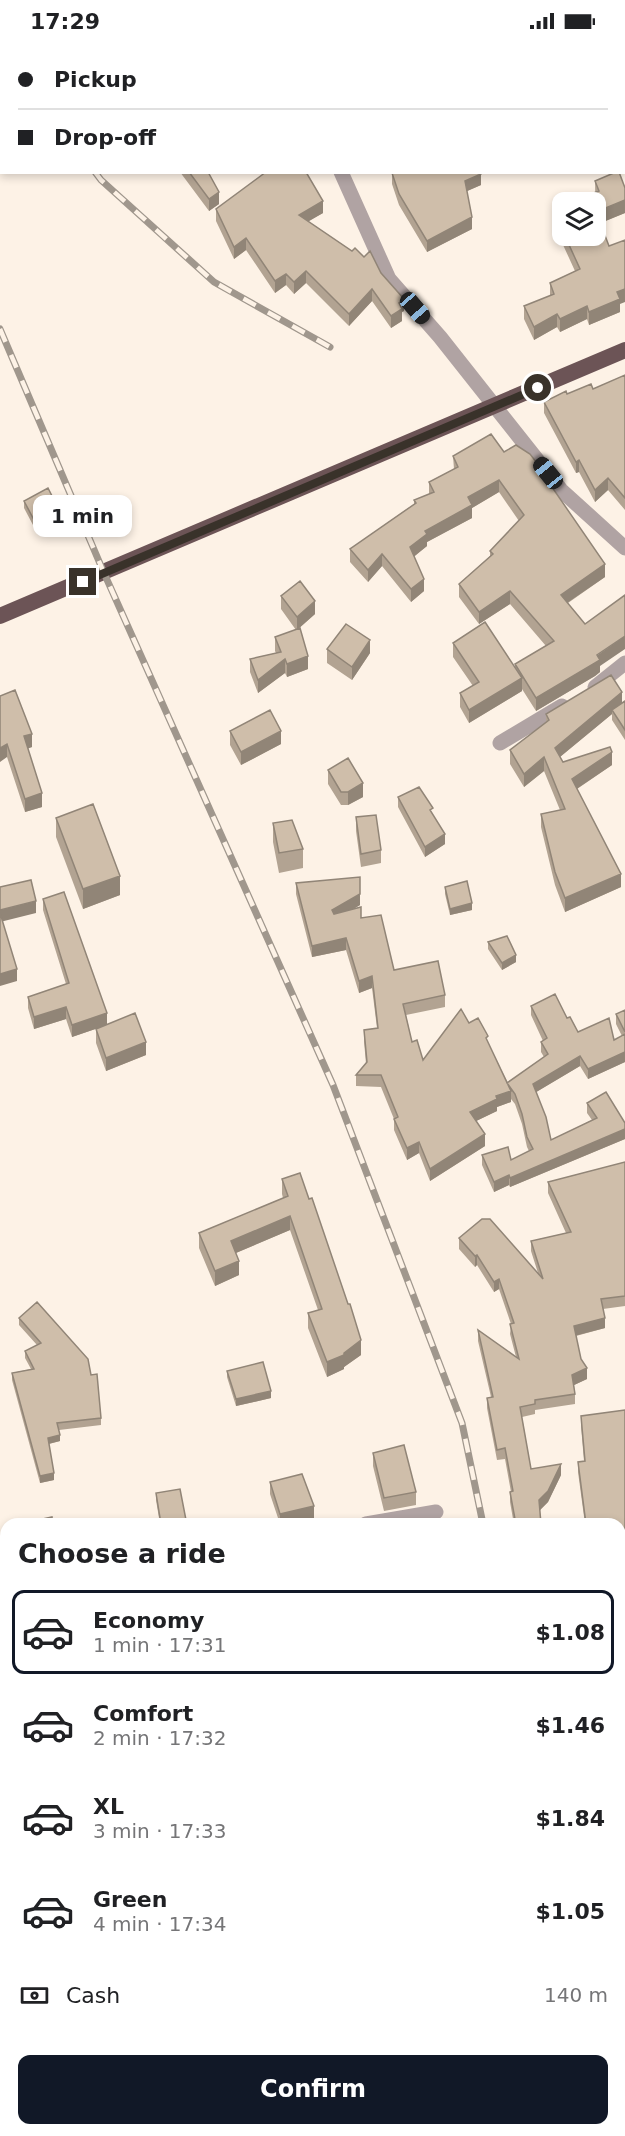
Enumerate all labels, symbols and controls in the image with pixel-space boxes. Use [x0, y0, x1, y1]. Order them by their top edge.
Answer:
text: 17:29 [30, 9, 100, 34]
text: Pickup [54, 67, 137, 92]
text: Drop-off [54, 125, 156, 150]
map controls [552, 192, 606, 246]
button: layers [552, 192, 606, 246]
car [396, 289, 434, 327]
route start [524, 374, 551, 401]
car [530, 453, 566, 493]
callout: 1 min [34, 495, 132, 537]
text: 1 min [51, 504, 114, 528]
route end [69, 568, 96, 595]
text: Choose a ride [18, 1538, 226, 1569]
icon: car [21, 1605, 75, 1659]
text: Economy [93, 1608, 204, 1633]
text: $1.08 [535, 1620, 605, 1645]
text: 1 min · 17:31 [93, 1633, 227, 1657]
icon: car [21, 1698, 75, 1752]
text: Comfort [93, 1701, 193, 1726]
text: $1.46 [535, 1713, 605, 1738]
text: 2 min · 17:32 [93, 1726, 227, 1750]
icon: car [21, 1791, 75, 1845]
text: XL [93, 1794, 124, 1819]
text: $1.84 [535, 1806, 605, 1831]
text: 3 min · 17:33 [93, 1819, 227, 1843]
icon: car [21, 1884, 75, 1938]
text: Green [93, 1887, 167, 1912]
text: $1.05 [535, 1899, 605, 1924]
text: 4 min · 17:34 [93, 1912, 227, 1936]
icon: cash [18, 1979, 51, 2012]
text: Cash [66, 1983, 120, 2008]
text: 140 m [544, 1983, 608, 2007]
button: Confirm [18, 2055, 608, 2124]

